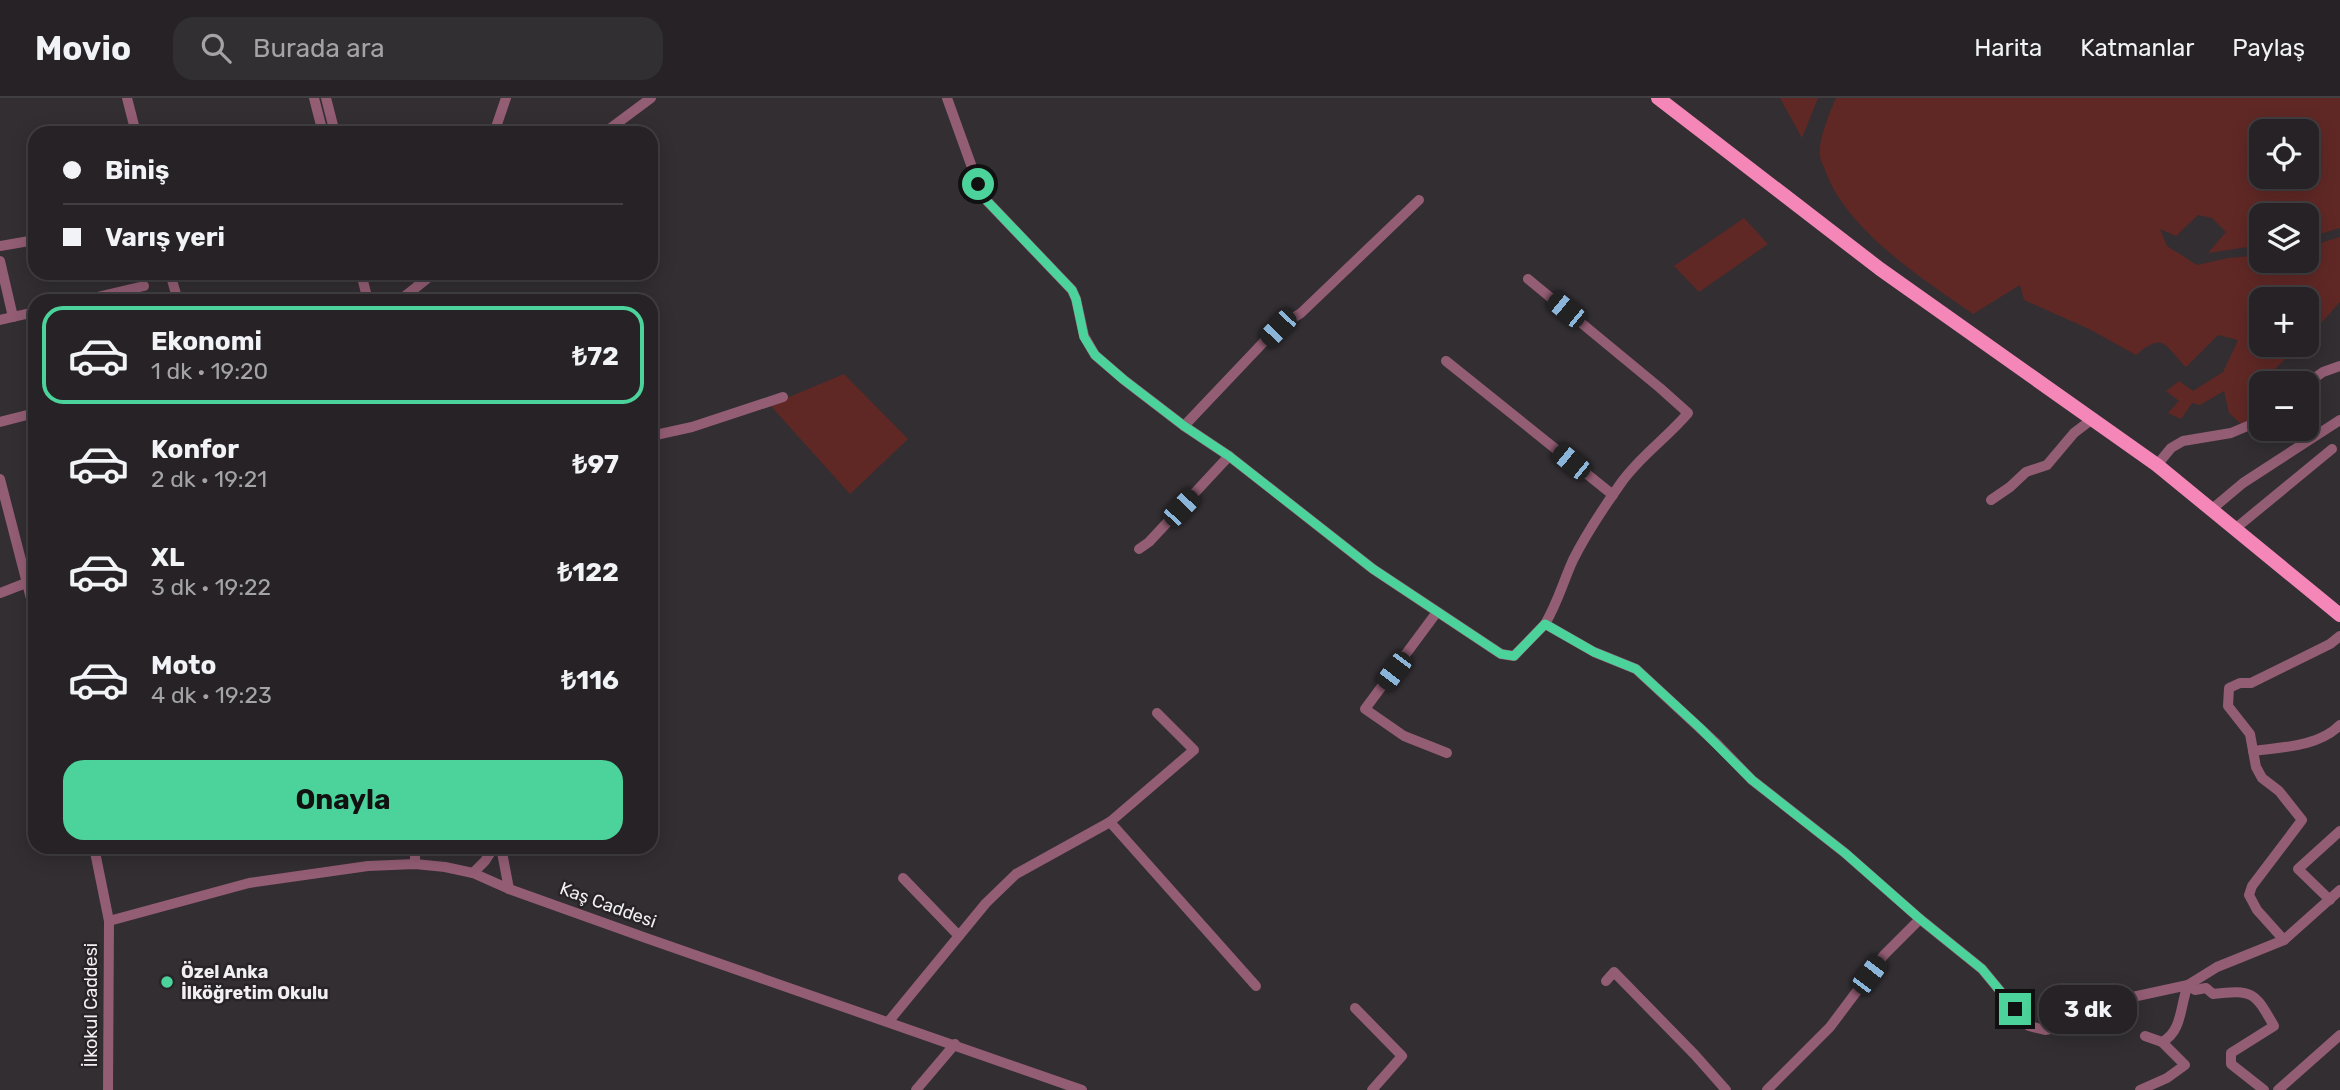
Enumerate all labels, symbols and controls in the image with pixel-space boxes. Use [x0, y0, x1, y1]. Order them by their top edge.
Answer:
search box [173, 17, 663, 80]
text: Movio [35, 29, 131, 68]
icon: search [197, 29, 235, 67]
text: Burada ara [253, 33, 385, 64]
text: Harita [1974, 34, 2042, 62]
text: Katmanlar [2080, 34, 2194, 62]
text: Paylaş [2232, 34, 2305, 62]
map controls [2249, 119, 2319, 441]
button: locate [2249, 119, 2319, 189]
text: Biniş [105, 155, 169, 186]
route start [962, 168, 994, 200]
button: layers [2249, 203, 2319, 273]
text: Varış yeri [105, 222, 225, 253]
button: + [2249, 287, 2319, 357]
car [1544, 289, 1589, 331]
car [1256, 306, 1301, 350]
icon: car [67, 324, 130, 387]
text: Ekonomi [151, 326, 262, 357]
text: ₺72 [572, 341, 619, 372]
text: 1 dk · 19:20 [151, 357, 268, 385]
button: − [2249, 371, 2319, 441]
icon: car [67, 432, 130, 495]
text: Konfor [151, 434, 239, 465]
car [1549, 441, 1594, 483]
text: ₺97 [573, 449, 619, 480]
text: 2 dk · 19:21 [151, 465, 267, 493]
car [1159, 485, 1204, 531]
icon: car [67, 540, 130, 603]
text: XL [151, 542, 184, 573]
text: ₺122 [557, 557, 619, 588]
text: 3 dk · 19:22 [151, 573, 271, 601]
icon: car [67, 648, 130, 711]
car [1373, 648, 1416, 694]
text: Moto [151, 650, 216, 681]
text: ₺116 [561, 665, 619, 696]
text: 4 dk · 19:23 [151, 681, 272, 709]
button: Onayla [63, 760, 623, 840]
street label: Kaş Caddesi [557, 877, 659, 933]
street label: İlkokul Caddesi [80, 943, 102, 1067]
car [1848, 952, 1891, 998]
place label: Özel Anka İlköğretim Okulu [181, 961, 329, 1004]
marker: Özel Anka İlköğretim Okulu [159, 974, 175, 990]
callout: 3 dk [2039, 984, 2138, 1034]
route end [1999, 993, 2031, 1025]
text: 3 dk [2064, 995, 2112, 1023]

